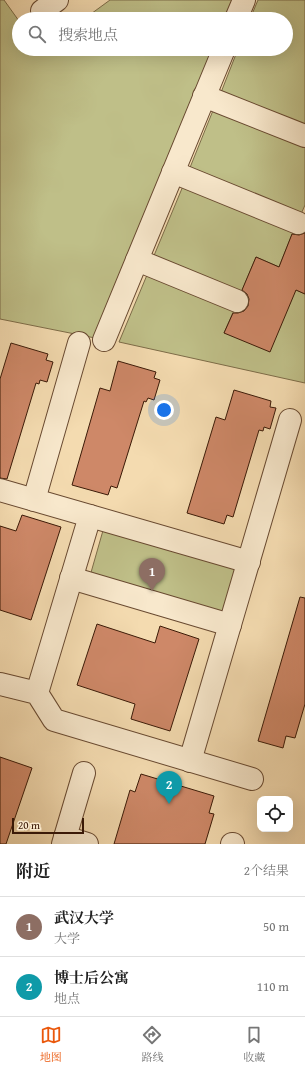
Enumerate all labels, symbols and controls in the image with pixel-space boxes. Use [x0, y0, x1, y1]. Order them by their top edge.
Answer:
search box [12, 12, 293, 56]
icon: search [26, 23, 48, 45]
text: 搜索地点 [58, 24, 118, 45]
your location [154, 400, 174, 420]
pin: 1 [139, 558, 165, 591]
pin: 2 [156, 771, 182, 804]
map controls [257, 796, 293, 832]
button: locate [257, 796, 293, 832]
scale bar [12, 816, 84, 835]
text: 20 m [18, 817, 40, 833]
text: 附近 [16, 858, 50, 883]
text: 2个结果 [244, 861, 289, 880]
text: 武汉大学 [54, 907, 114, 928]
text: 1 [26, 917, 32, 936]
text: 50 m [263, 917, 289, 936]
text: 大学 [54, 929, 80, 948]
text: 博士后公寓 [54, 967, 129, 988]
text: 2 [26, 977, 32, 996]
text: 110 m [257, 977, 289, 996]
text: 地点 [54, 989, 80, 1008]
tab: 地图 [40, 1024, 62, 1065]
tab: 路线 [141, 1024, 163, 1065]
tab: 收藏 [243, 1024, 265, 1065]

